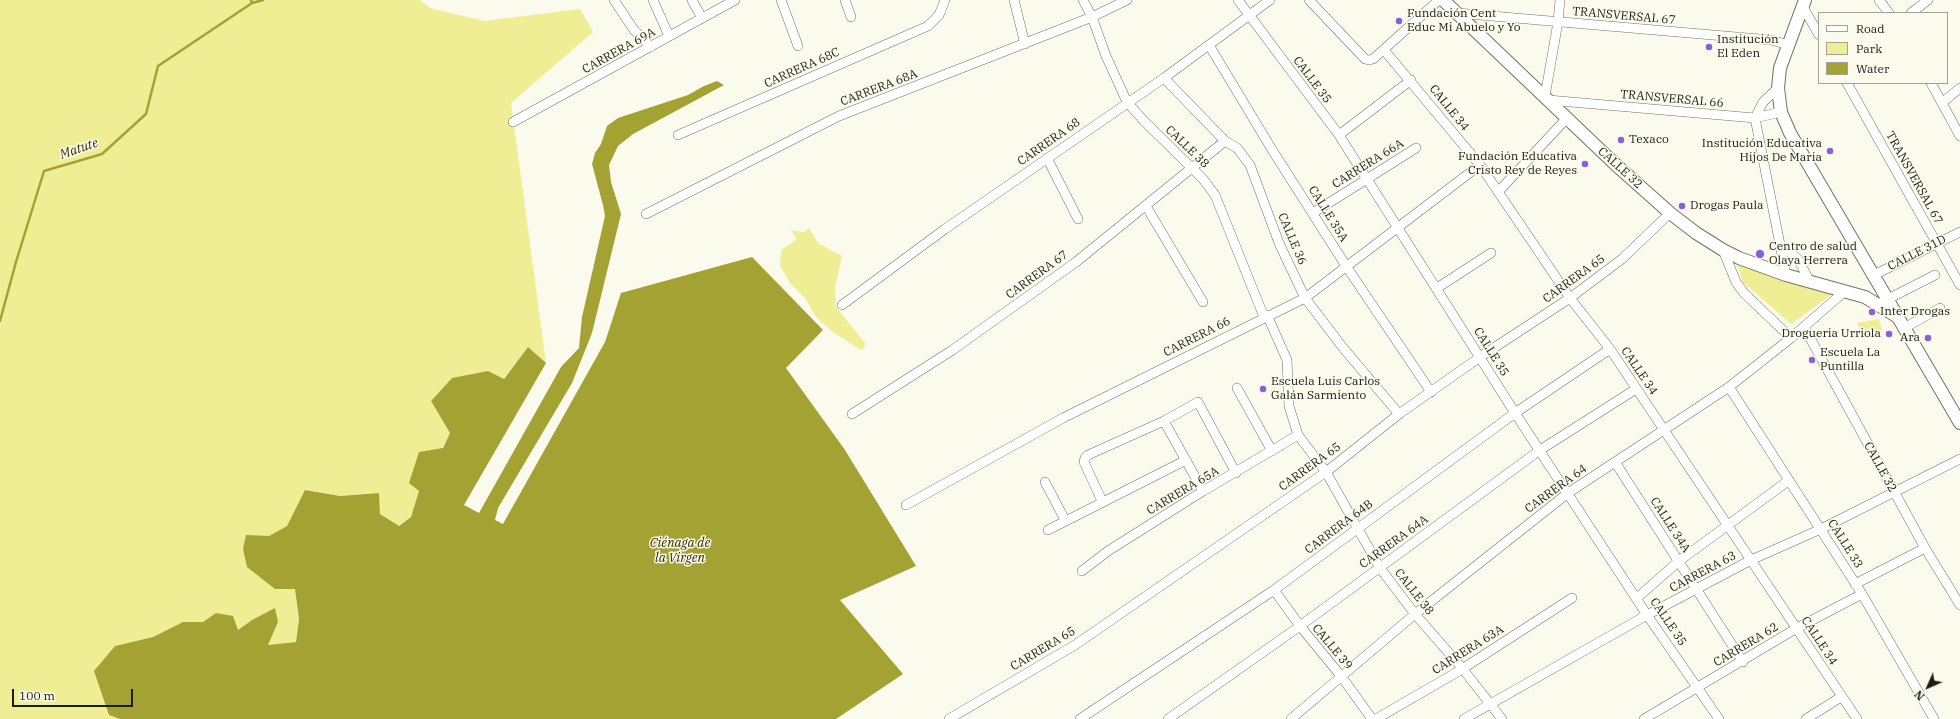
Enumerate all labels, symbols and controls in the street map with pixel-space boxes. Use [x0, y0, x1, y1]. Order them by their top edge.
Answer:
street label: TRANSVERSAL 67 [1572, 4, 1676, 28]
place label: Fundación Cent Educ Mi Abuelo y Yo [1407, 7, 1520, 35]
legend [1818, 12, 1948, 84]
marker: Fundación Cent Educ Mi Abuelo y Yo [1394, 16, 1404, 26]
text: Road [1856, 21, 1885, 36]
street label: CARRERA 69A [580, 25, 658, 77]
place label: Institución El Eden [1717, 33, 1779, 61]
text: Park [1856, 41, 1882, 56]
marker: Institución El Eden [1704, 42, 1714, 52]
street label: CARRERA 68C [762, 45, 842, 91]
street label: CALLE 35 [1290, 54, 1334, 106]
text: Water [1856, 61, 1889, 76]
street label: CARRERA 68A [838, 67, 920, 109]
street label: CALLE 34 [1426, 82, 1472, 134]
street label: TRANSVERSAL 66 [1620, 87, 1724, 111]
street label: CARRERA 68 [1015, 115, 1083, 169]
street label: CALLE 38 [1162, 123, 1212, 171]
street label: TRANSVERSAL 67 [1883, 129, 1945, 227]
place label: Texaco [1629, 133, 1669, 147]
water label: Matute [58, 135, 100, 163]
marker: Texaco [1616, 135, 1626, 145]
street label: CARRERA 66A [1330, 136, 1406, 192]
place label: Institución Educativa Hijos De Maria [1702, 137, 1822, 165]
street label: CALLE 32 [1595, 144, 1645, 192]
marker: Institución Educativa Hijos De Maria [1825, 146, 1835, 156]
place label: Fundación Educativa Cristo Rey de Reyes [1458, 150, 1577, 178]
marker: Fundación Educativa Cristo Rey de Reyes [1580, 159, 1590, 169]
street label: CALLE 35A [1305, 183, 1351, 245]
place label: Drogas Paula [1690, 199, 1764, 213]
marker: Drogas Paula [1677, 201, 1687, 211]
street label: CALLE 36 [1275, 211, 1309, 267]
street label: CALLE 31D [1885, 232, 1949, 274]
place label: Centro de salud Olaya Herrera [1769, 240, 1857, 268]
street label: CARRERA 67 [1003, 248, 1071, 302]
marker: Centro de salud Olaya Herrera [1754, 248, 1766, 260]
street label: CARRERA 65 [1540, 252, 1608, 306]
place label: Inter Drogas [1880, 305, 1950, 319]
marker: Inter Drogas [1867, 307, 1877, 317]
street label: CARRERA 66 [1161, 314, 1233, 360]
street label: CALLE 35 [1470, 325, 1512, 379]
place label: Drogueria Urriola [1781, 327, 1881, 341]
marker: Drogueria Urriola [1884, 329, 1894, 339]
place label: Ara [1900, 331, 1920, 345]
marker: Ara [1923, 333, 1933, 343]
street label: CALLE 34 [1618, 344, 1660, 398]
place label: Escuela La Puntilla [1820, 346, 1880, 374]
marker: Escuela La Puntilla [1807, 355, 1817, 365]
place label: Escuela Luis Carlos Galán Sarmiento [1271, 375, 1380, 403]
marker: Escuela Luis Carlos Galán Sarmiento [1258, 384, 1268, 394]
street label: CALLE 32 [1860, 439, 1900, 495]
street label: CARRERA 65 [1276, 440, 1344, 494]
street label: CARRERA 64 [1522, 462, 1590, 516]
street label: CARRERA 65A [1144, 464, 1222, 518]
street label: CALLE 34A [1647, 495, 1693, 555]
street label: CARRERA 64B [1302, 497, 1376, 557]
street label: CARRERA 64A [1357, 512, 1431, 572]
street label: CALLE 33 [1824, 517, 1866, 571]
water label: Ciénaga de la Virgen [650, 535, 710, 566]
street label: CARRERA 63 [1667, 548, 1739, 596]
street label: CALLE 38 [1391, 566, 1437, 618]
street label: CALLE 35 [1647, 595, 1689, 649]
street label: CALLE 34 [1798, 614, 1840, 668]
street label: CARRERA 62 [1711, 620, 1781, 670]
street label: CALLE 39 [1309, 621, 1355, 673]
street label: CARRERA 63A [1430, 622, 1506, 678]
street label: CARRERA 65 [1008, 624, 1078, 674]
north arrow [1908, 667, 1948, 707]
scale bar [14, 681, 135, 707]
text: N [1911, 687, 1928, 704]
text: 100 m [19, 688, 55, 703]

